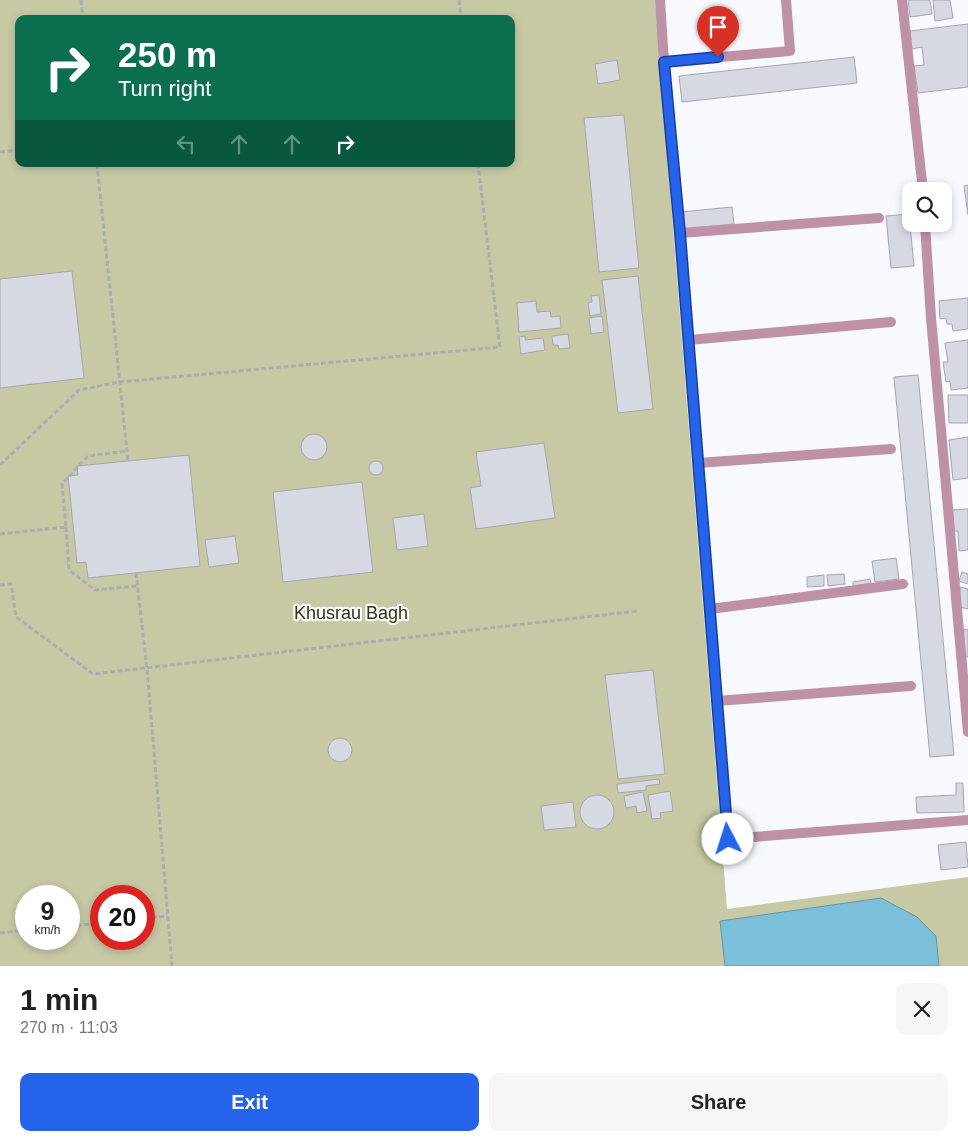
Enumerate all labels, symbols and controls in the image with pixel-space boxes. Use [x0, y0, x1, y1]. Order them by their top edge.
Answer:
pin [697, 6, 739, 57]
icon: arrive [704, 13, 732, 41]
icon: right [35, 35, 100, 100]
text: 250 m [118, 35, 217, 74]
text: Turn right [118, 76, 211, 101]
icon: left [172, 130, 200, 158]
icon: ahead [225, 130, 253, 158]
icon: ahead [278, 130, 306, 158]
icon: right [331, 130, 359, 158]
map controls [902, 182, 952, 232]
button: search [902, 182, 952, 232]
park label: Khusrau Bagh [294, 603, 408, 623]
position arrow [701, 812, 753, 864]
speed limit sign: 20 [90, 885, 155, 950]
text: 9 [41, 897, 54, 925]
text: km/h [34, 923, 61, 937]
text: 1 min [20, 983, 98, 1016]
button: close [896, 983, 948, 1035]
text: 270 m · 11:03 [20, 1019, 118, 1036]
button: Exit [20, 1073, 479, 1131]
button: Share [489, 1073, 948, 1131]

